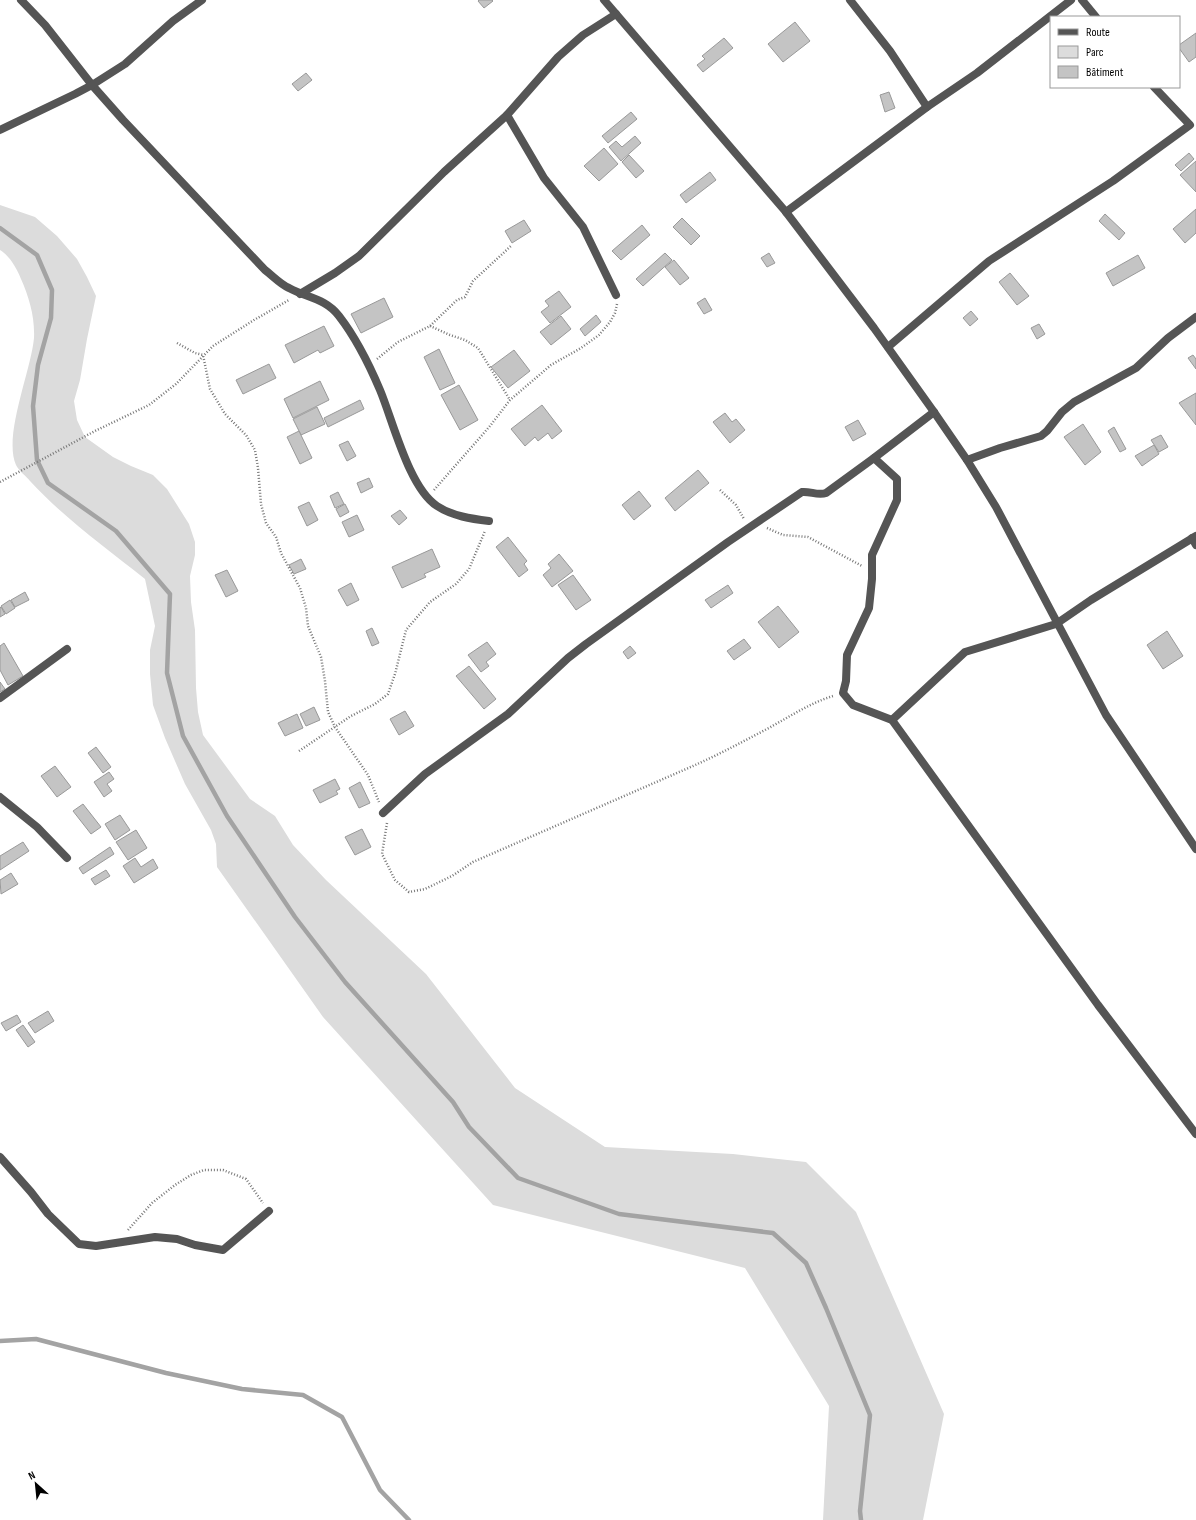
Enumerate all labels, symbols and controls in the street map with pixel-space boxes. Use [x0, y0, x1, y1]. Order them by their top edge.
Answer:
legend [1050, 16, 1180, 88]
text: Route [1086, 25, 1110, 40]
text: Parc [1086, 45, 1104, 60]
text: Bâtiment [1086, 65, 1124, 80]
north arrow [16, 1464, 56, 1504]
text: N [26, 1468, 37, 1483]

